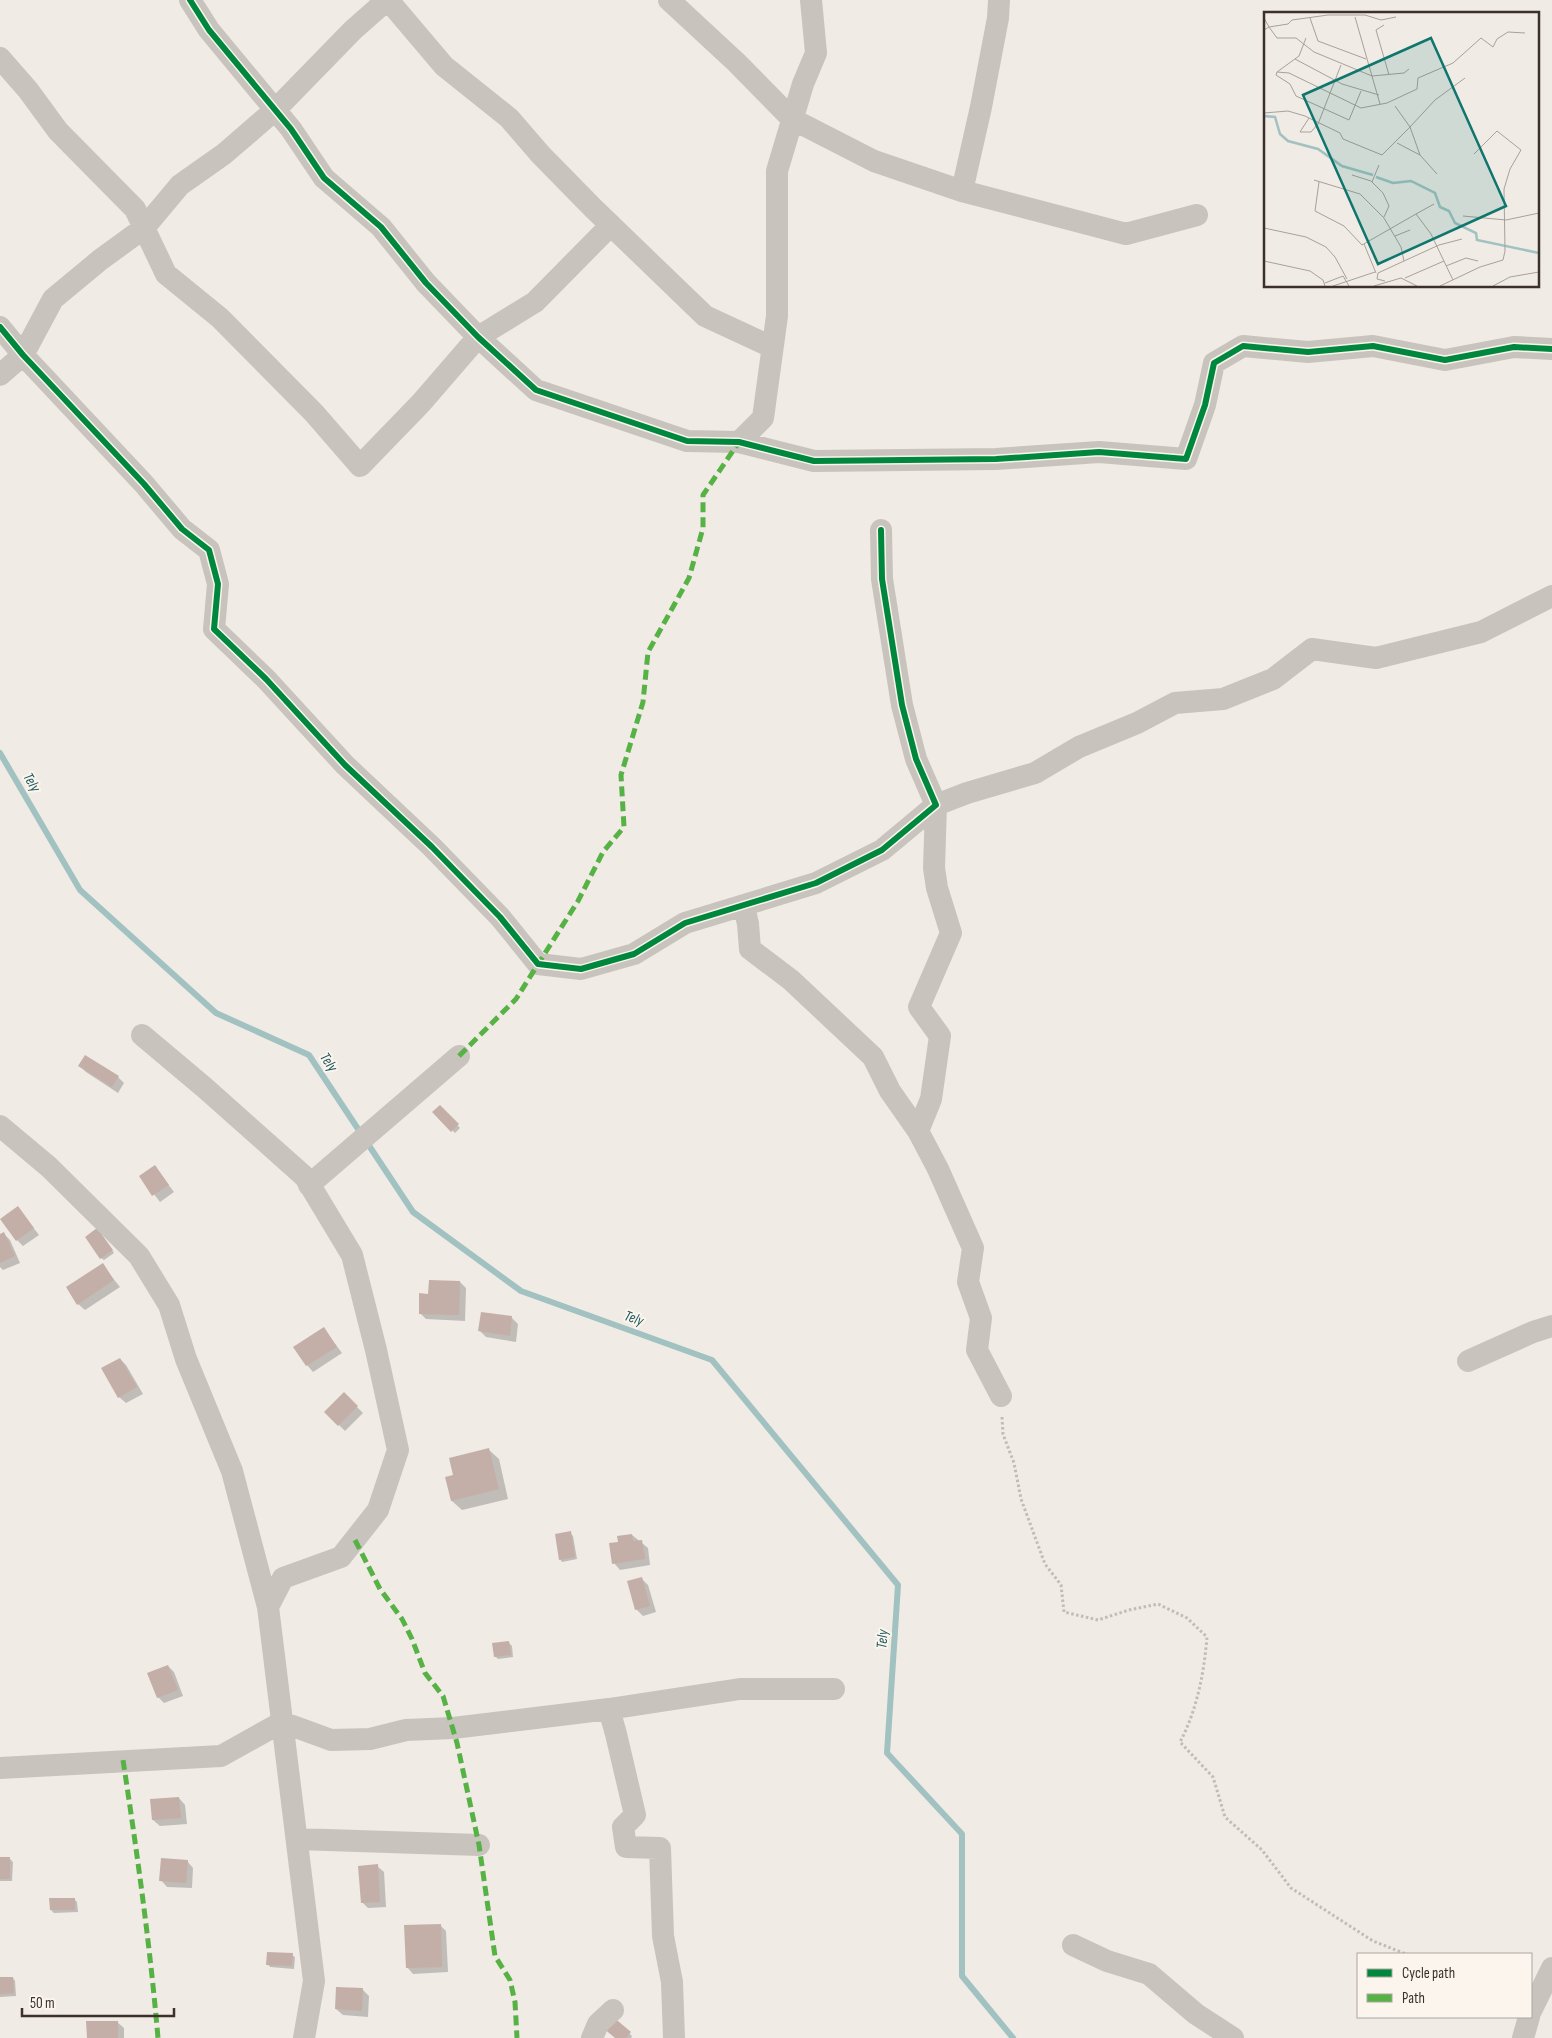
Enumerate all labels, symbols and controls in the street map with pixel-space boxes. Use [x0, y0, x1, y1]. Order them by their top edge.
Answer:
inset map [1264, 12, 1540, 288]
water label: Tely [19, 769, 45, 796]
water label: Tely [315, 1049, 343, 1077]
water label: Tely [622, 1306, 647, 1331]
water label: Tely [872, 1627, 893, 1649]
legend [1357, 1953, 1532, 2018]
text: Cycle path [1402, 1964, 1455, 1983]
scale bar [22, 1986, 175, 2018]
text: Path [1402, 1989, 1425, 2008]
text: 50 m [30, 1994, 55, 2013]

